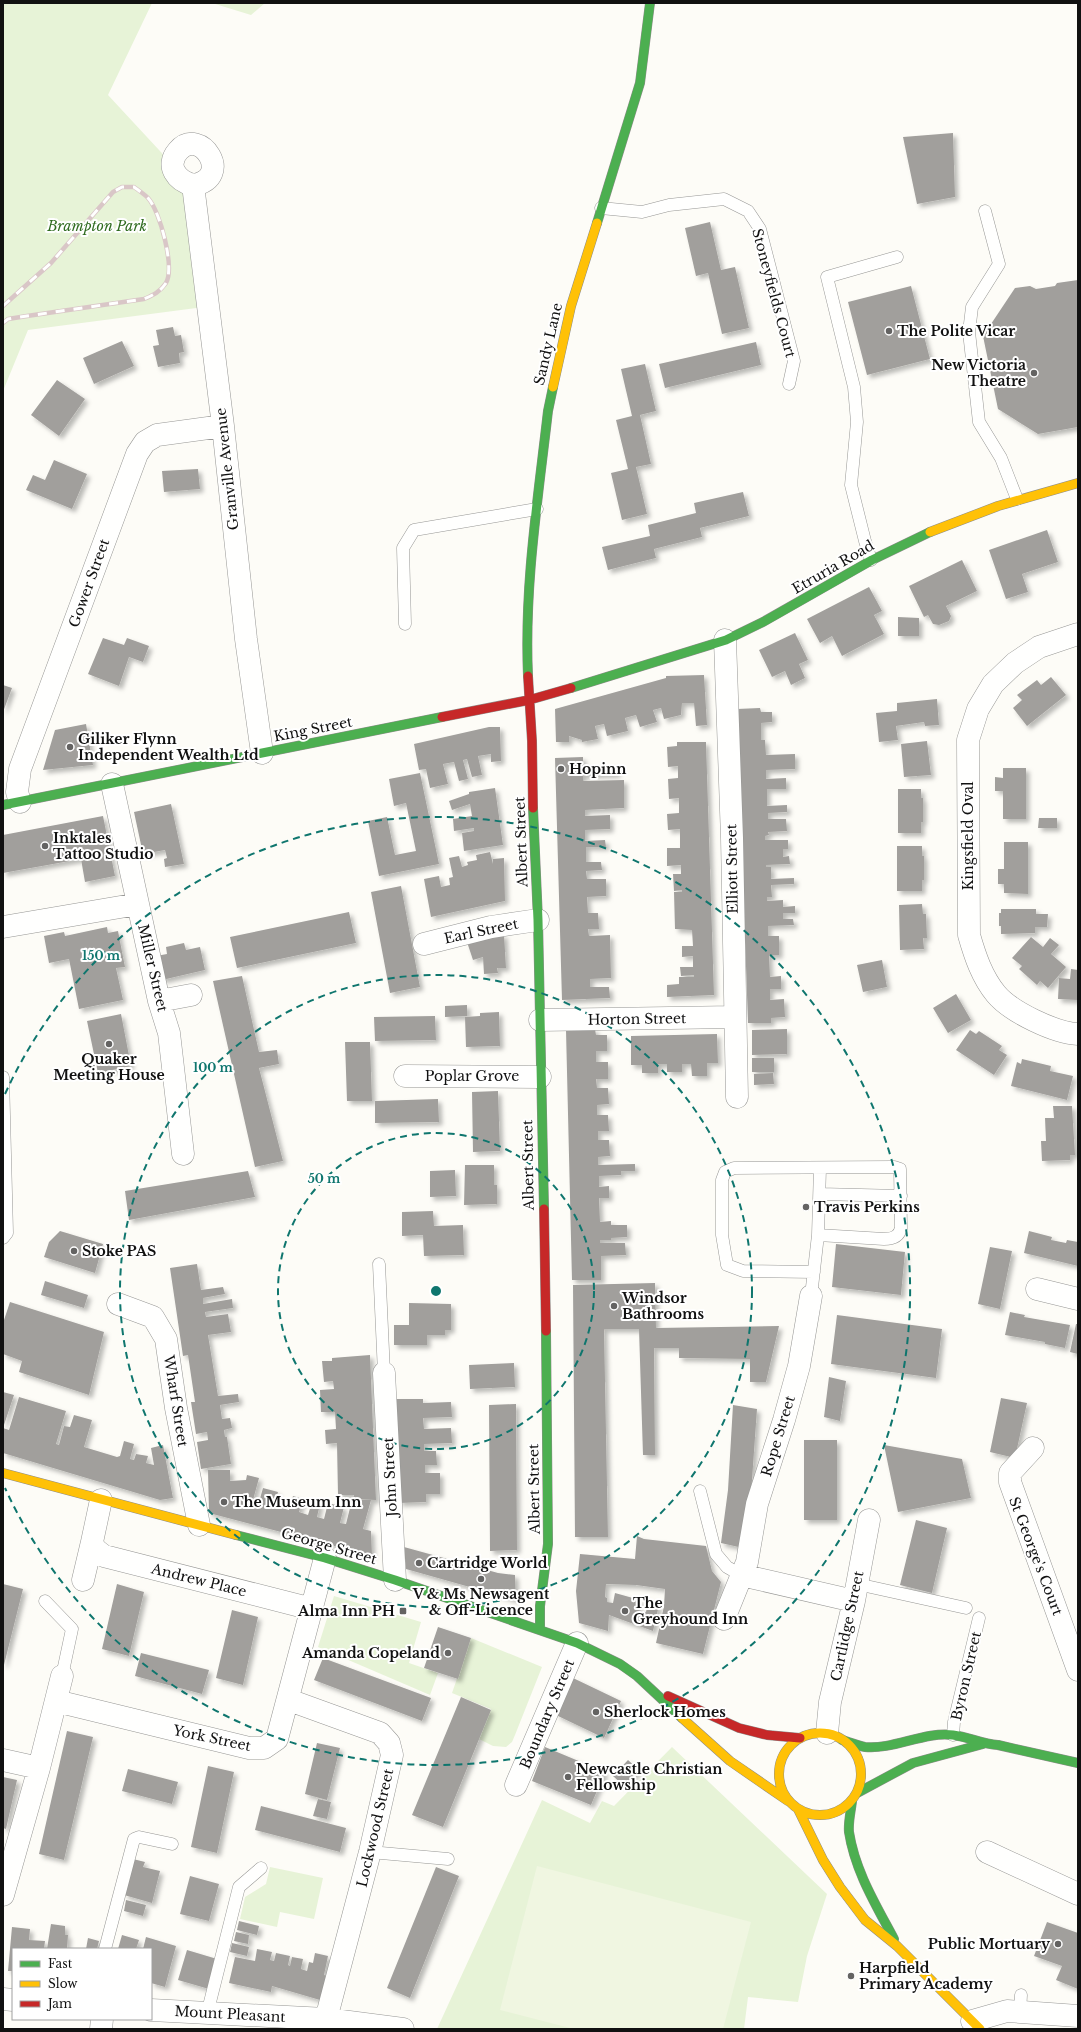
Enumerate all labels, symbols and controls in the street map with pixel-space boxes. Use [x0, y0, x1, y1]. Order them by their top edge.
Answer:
park label: Brampton Park [46, 217, 147, 235]
street label: Stoneyfields Court [748, 226, 800, 360]
street label: Sandy Lane [530, 301, 566, 387]
place label: The Polite Vicar [897, 322, 1015, 340]
marker: The Polite Vicar [884, 326, 894, 336]
place label: New Victoria Theatre [931, 356, 1026, 390]
marker: New Victoria Theatre [1029, 368, 1039, 378]
street label: Granville Avenue [212, 407, 242, 531]
street label: Gower Street [65, 535, 114, 630]
street label: Etruria Road [789, 536, 878, 598]
street label: King Street [272, 712, 355, 745]
place label: Giliker Flynn Independent Wealth Ltd [78, 730, 259, 764]
marker: Giliker Flynn Independent Wealth Ltd [65, 742, 75, 752]
place label: Hopinn [569, 760, 626, 778]
marker: Hopinn [556, 764, 566, 774]
street label: Kingsfield Oval [959, 781, 977, 891]
street label: Albert Street [510, 796, 532, 889]
street label: Elliott Street [722, 823, 742, 914]
place label: Inktales Tattoo Studio [53, 829, 154, 863]
marker: Inktales Tattoo Studio [40, 841, 50, 851]
street label: Earl Street [442, 914, 520, 948]
street label: Miller Street [134, 922, 172, 1014]
text: 150 m [82, 948, 121, 963]
street label: Horton Street [588, 1009, 687, 1029]
marker: Quaker Meeting House [104, 1039, 114, 1049]
place label: Quaker Meeting House [53, 1050, 165, 1084]
text: 100 m [193, 1060, 234, 1075]
street label: Poplar Grove [425, 1067, 519, 1085]
street label: Albert Street [518, 1119, 538, 1211]
text: 50 m [308, 1171, 341, 1186]
place label: Travis Perkins [814, 1198, 920, 1216]
marker: Travis Perkins [801, 1202, 811, 1212]
place label: Stoke PAS [82, 1242, 156, 1260]
marker: Stoke PAS [69, 1246, 79, 1256]
centre of rings [429, 1284, 443, 1298]
place label: Windsor Bathrooms [621, 1289, 704, 1323]
marker: Windsor Bathrooms [609, 1301, 619, 1311]
street label: Wharf Street [160, 1353, 192, 1449]
street label: Rope Street [757, 1393, 799, 1479]
street label: John Street [379, 1436, 401, 1519]
street label: Albert Street [524, 1443, 544, 1535]
place label: The Museum Inn [232, 1493, 361, 1511]
street label: St George's Court [1005, 1494, 1067, 1618]
marker: The Museum Inn [219, 1497, 229, 1507]
street label: George Street [279, 1524, 379, 1568]
place label: Cartridge World [427, 1554, 548, 1572]
marker: Cartridge World [414, 1558, 424, 1568]
street label: Andrew Place [149, 1559, 248, 1600]
street label: Cartlidge Street [827, 1569, 868, 1683]
marker: V & Ms Newsagent & Off-Licence [476, 1574, 486, 1584]
place label: V & Ms Newsagent & Off-Licence [412, 1585, 550, 1619]
place label: The Greyhound Inn [633, 1594, 748, 1628]
place label: Alma Inn PH [297, 1602, 395, 1620]
marker: Alma Inn PH [398, 1606, 408, 1616]
marker: The Greyhound Inn [620, 1606, 630, 1616]
street label: Byron Street [947, 1629, 985, 1722]
place label: Amanda Copeland [301, 1644, 440, 1662]
marker: Amanda Copeland [443, 1648, 453, 1658]
street label: Boundary Street [516, 1656, 579, 1772]
place label: Sherlock Homes [604, 1703, 726, 1721]
marker: Sherlock Homes [591, 1707, 601, 1717]
street label: York Street [170, 1721, 253, 1755]
place label: Newcastle Christian Fellowship [576, 1760, 722, 1794]
street label: Lockwood Street [353, 1766, 398, 1889]
marker: Newcastle Christian Fellowship [563, 1772, 573, 1782]
place label: Public Mortuary [928, 1935, 1051, 1953]
marker: Public Mortuary [1053, 1939, 1063, 1949]
legend [12, 1948, 152, 2020]
text: Fast [48, 1956, 73, 1971]
place label: Harpfield Primary Academy [859, 1959, 993, 1993]
marker: Harpfield Primary Academy [846, 1971, 856, 1981]
text: Slow [48, 1976, 78, 1991]
text: Jam [46, 1996, 72, 2011]
street label: Mount Pleasant [174, 2002, 287, 2026]

